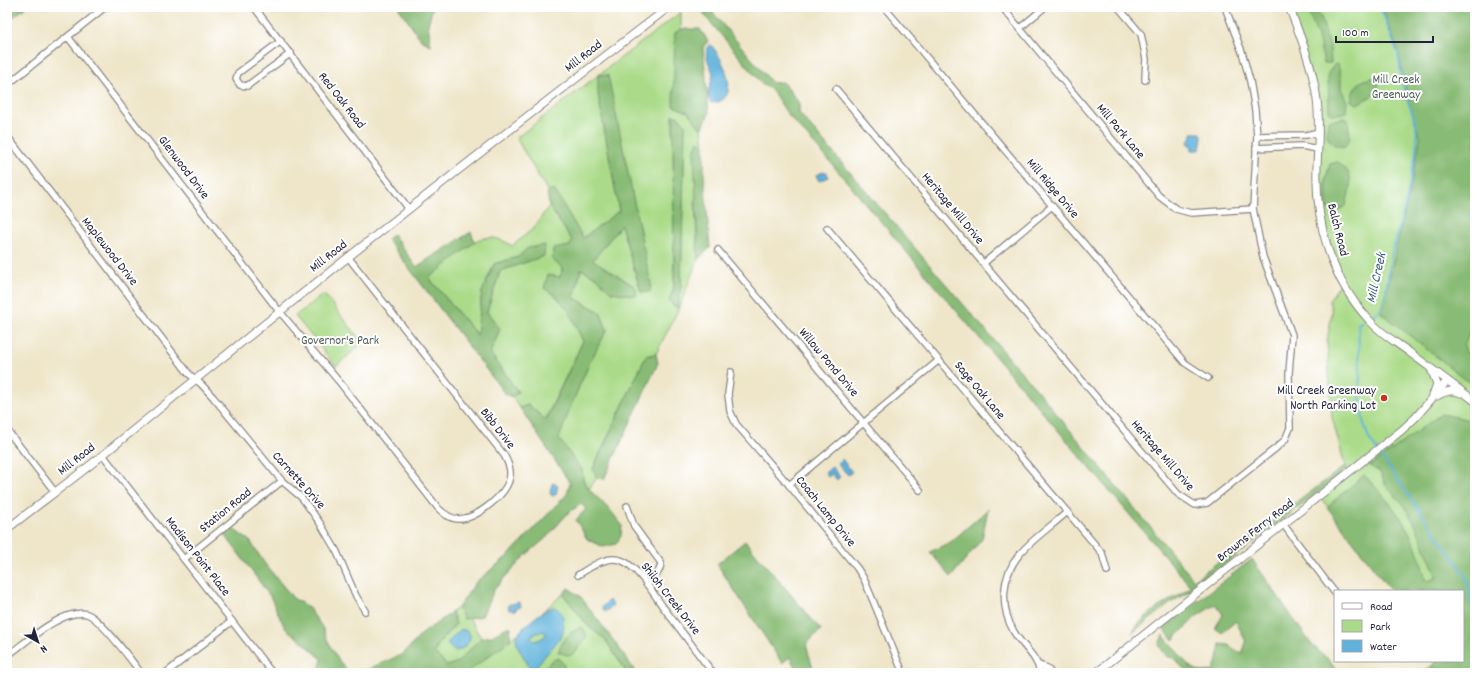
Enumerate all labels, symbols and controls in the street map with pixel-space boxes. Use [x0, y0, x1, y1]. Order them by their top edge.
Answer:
scale bar [1336, 18, 1433, 44]
text: 100 m [1342, 25, 1369, 42]
street label: Mill Road [561, 36, 607, 78]
street label: Red Oak Road [313, 69, 369, 133]
park label: Mill Creek Greenway [1372, 71, 1421, 105]
street label: Mill Park Lane [1091, 100, 1149, 164]
street label: Glenwood Drive [153, 132, 213, 204]
street label: Mill Ridge Drive [1021, 155, 1083, 223]
street label: Heritage Mill Drive [916, 169, 988, 249]
street label: Balch Road [1321, 202, 1353, 258]
street label: Maplewood Drive [76, 214, 142, 291]
street label: Mill Road [306, 236, 352, 278]
water label: Mill Creek [1362, 250, 1393, 305]
street label: Willow Pond Drive [793, 324, 863, 402]
park label: Governor's Park [301, 332, 379, 351]
street label: Sage Oak Lane [949, 358, 1009, 425]
place label: Mill Creek Greenway North Parking Lot [1277, 382, 1377, 416]
marker: Mill Creek Greenway North Parking Lot [1379, 393, 1389, 403]
street label: Bibb Drive [475, 404, 519, 454]
street label: Heritage Mill Drive [1126, 416, 1199, 496]
street label: Mill Road [54, 439, 100, 481]
street label: Carnette Drive [267, 448, 329, 514]
street label: Coach Lamp Drive [790, 472, 860, 552]
street label: Station Road [196, 484, 256, 538]
street label: Browns Ferry Road [1213, 495, 1299, 567]
street label: Madison Point Place [160, 513, 234, 601]
street label: Shiloh Creek Drive [635, 559, 705, 640]
legend [1334, 590, 1464, 662]
text: Road [1370, 599, 1392, 616]
text: Park [1370, 619, 1391, 636]
north arrow [18, 622, 58, 662]
text: Water [1370, 639, 1397, 656]
text: N [35, 640, 50, 656]

